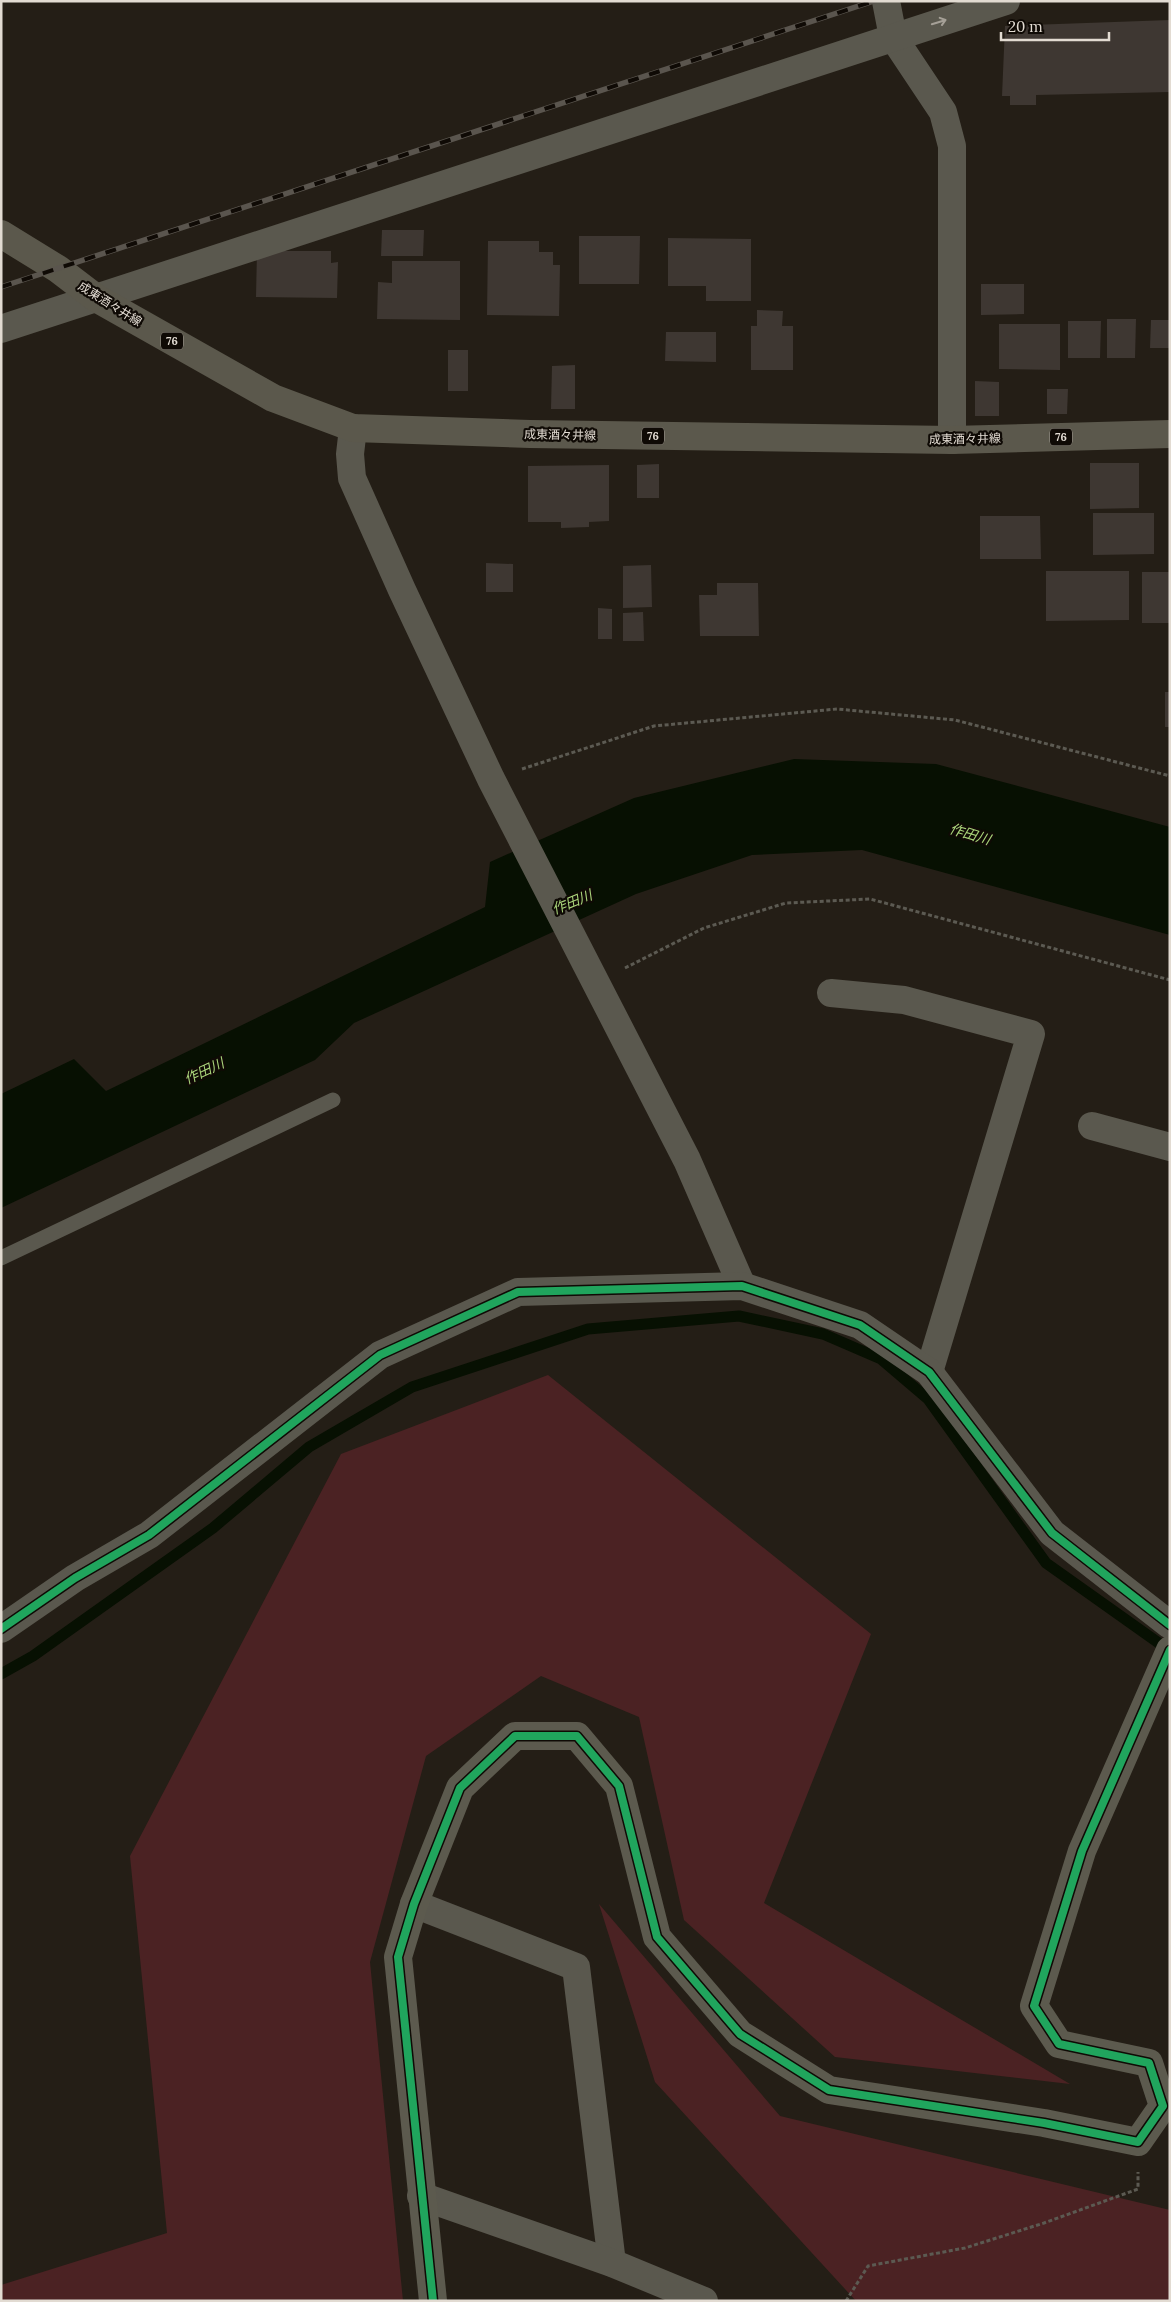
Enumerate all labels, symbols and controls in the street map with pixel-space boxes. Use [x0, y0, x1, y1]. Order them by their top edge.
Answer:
scale bar [1001, 10, 1108, 42]
one-way arrow [931, 17, 947, 27]
text: 20 m [1008, 17, 1043, 36]
street label: 成東酒々井線 [76, 278, 145, 329]
road number: 76 [161, 332, 183, 350]
street label: 成東酒々井線 [524, 426, 596, 443]
road number: 76 [642, 428, 664, 444]
road number: 76 [1050, 428, 1072, 446]
street label: 成東酒々井線 [929, 430, 1001, 447]
water label: 作田川 [947, 819, 995, 849]
water label: 作田川 [549, 885, 597, 918]
water label: 作田川 [181, 1053, 229, 1088]

